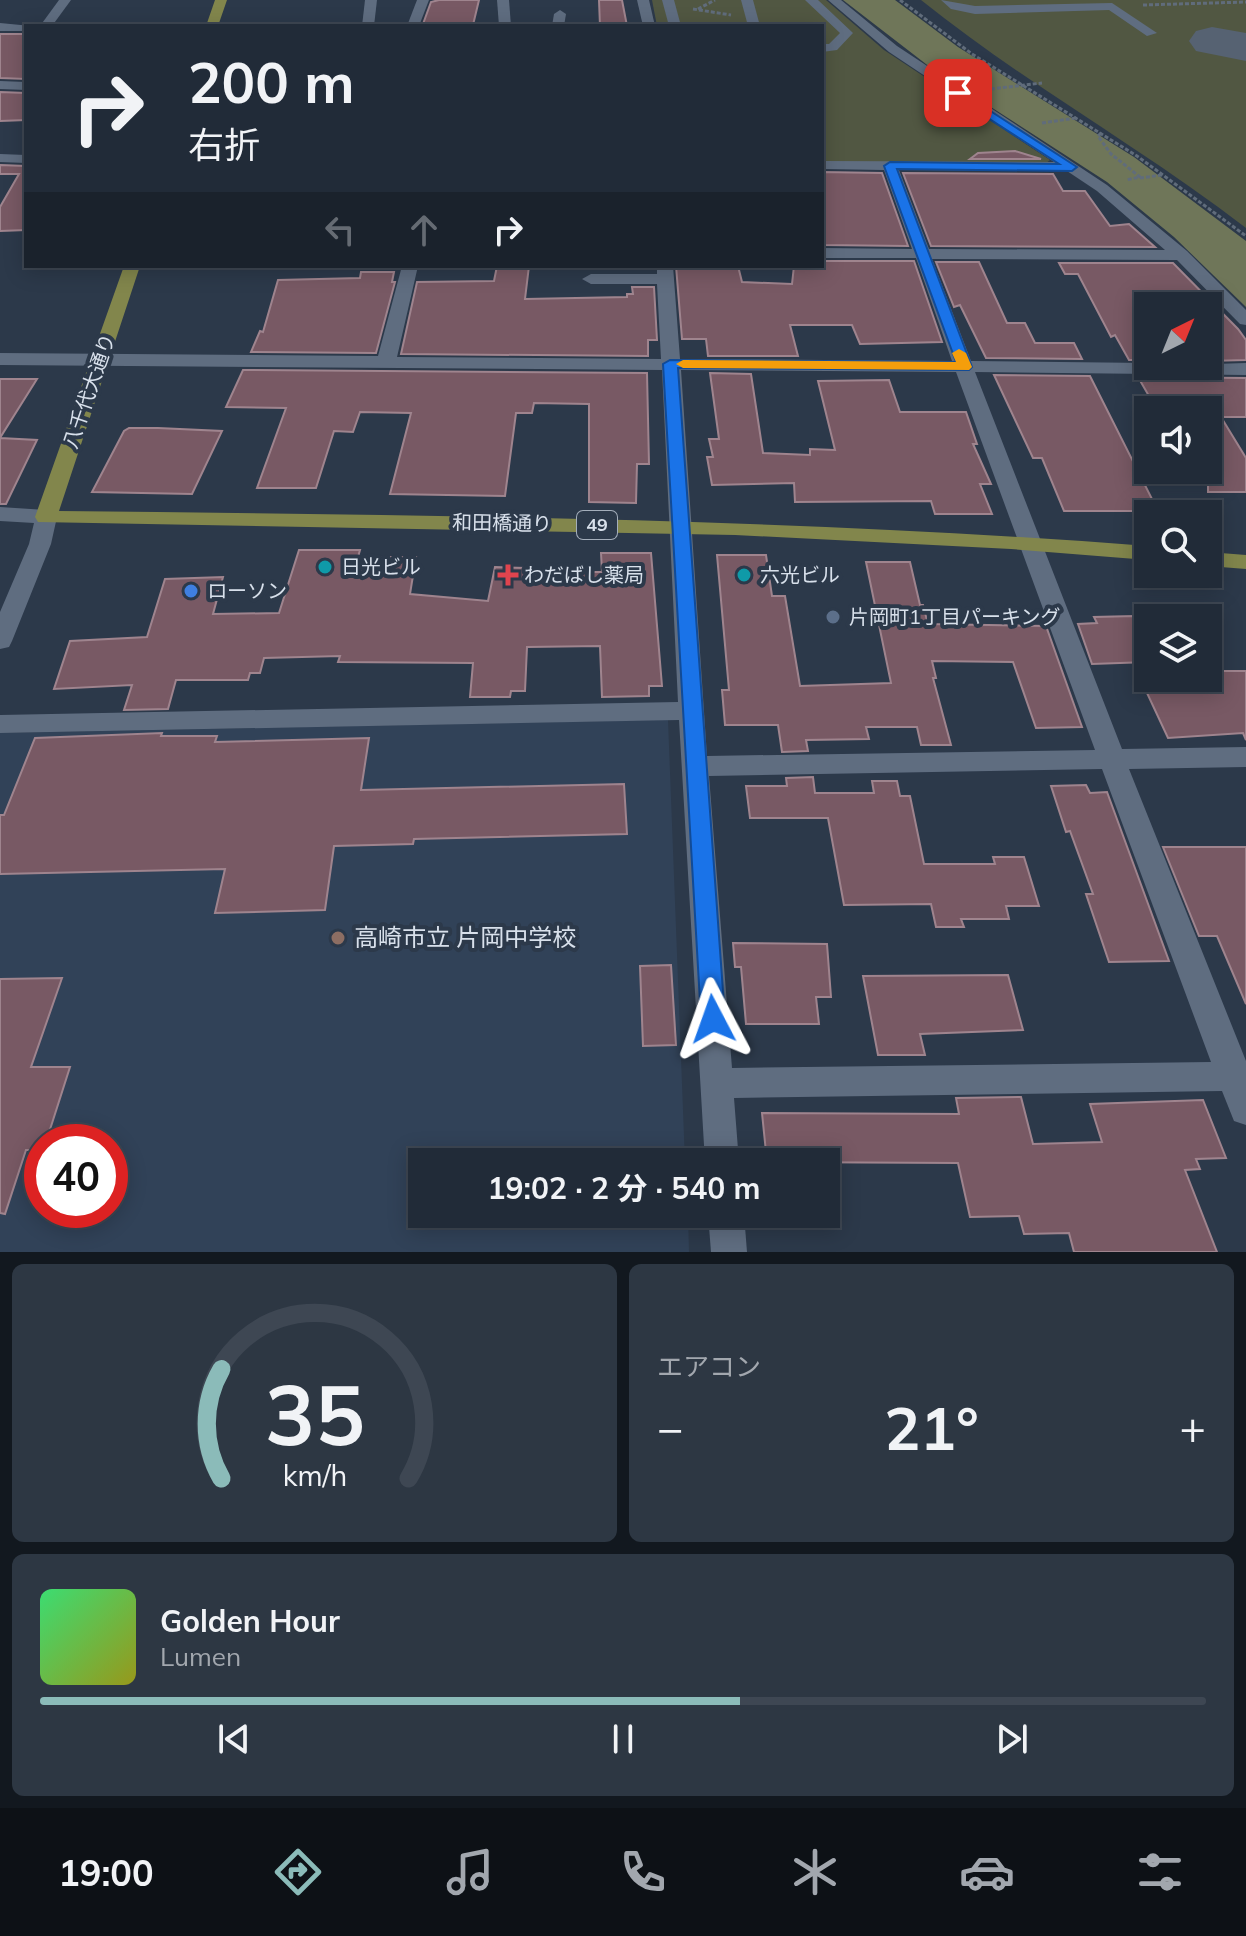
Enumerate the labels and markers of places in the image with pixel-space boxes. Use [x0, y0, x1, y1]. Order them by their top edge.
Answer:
pin [924, 59, 992, 127]
place label: 日光ビル [341, 554, 421, 579]
marker: 日光ビル [316, 558, 334, 576]
place label: わだばし薬局 [524, 562, 644, 587]
place label: 六光ビル [760, 562, 840, 587]
marker: わだばし薬局 [499, 566, 517, 584]
marker: 六光ビル [735, 566, 753, 584]
place label: ローソン [207, 578, 287, 603]
marker: ローソン [182, 582, 200, 600]
place label: 片岡町1丁目パーキング [849, 604, 1060, 629]
marker: 片岡町1丁目パーキング [824, 608, 842, 626]
place label: 高崎市立 片岡中学校 [354, 922, 576, 952]
marker: 高崎市立 片岡中学校 [329, 929, 347, 947]

